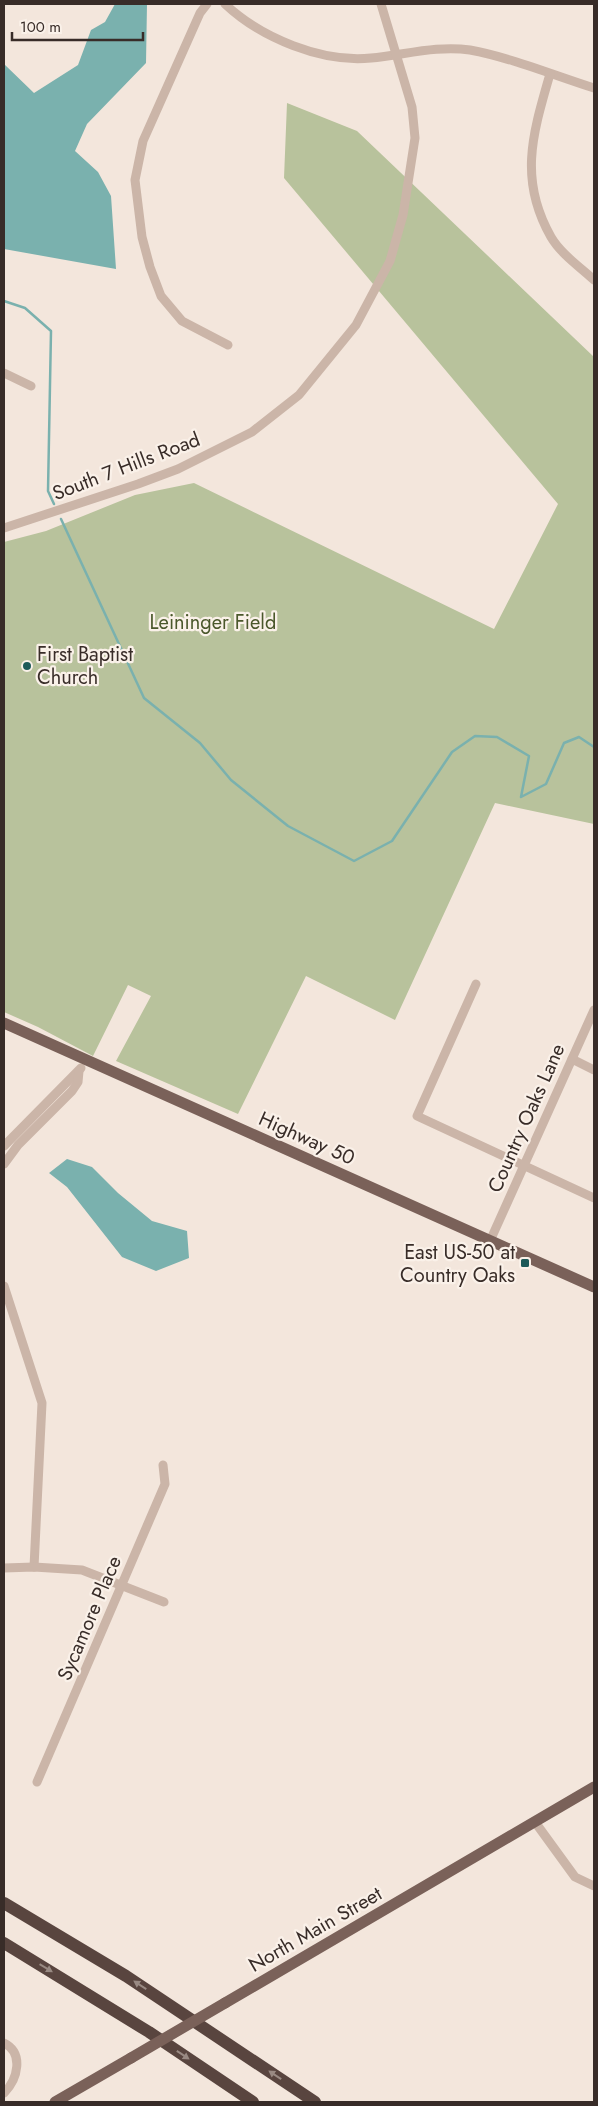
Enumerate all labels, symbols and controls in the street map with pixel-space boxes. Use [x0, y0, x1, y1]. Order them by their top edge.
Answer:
scale bar [12, 10, 144, 42]
text: 100 m [20, 16, 61, 38]
street label: South 7 Hills Road [48, 425, 204, 508]
park label: Leininger Field [150, 608, 276, 637]
place label: First Baptist Church [37, 640, 133, 692]
marker: First Baptist Church [21, 660, 33, 672]
street label: Country Oaks Lane [481, 1039, 572, 1197]
street label: Highway 50 [254, 1104, 360, 1173]
place label: East US-50 at Country Oaks [400, 1238, 515, 1290]
marker: East US-50 at Country Oaks [519, 1257, 531, 1269]
street label: Sycamore Place [50, 1551, 129, 1685]
street label: North Main Street [243, 1879, 388, 1979]
one-way arrow [39, 1964, 52, 1973]
one-way arrow [133, 1981, 146, 1990]
one-way arrow [176, 2050, 190, 2060]
one-way arrow [269, 2070, 282, 2079]

